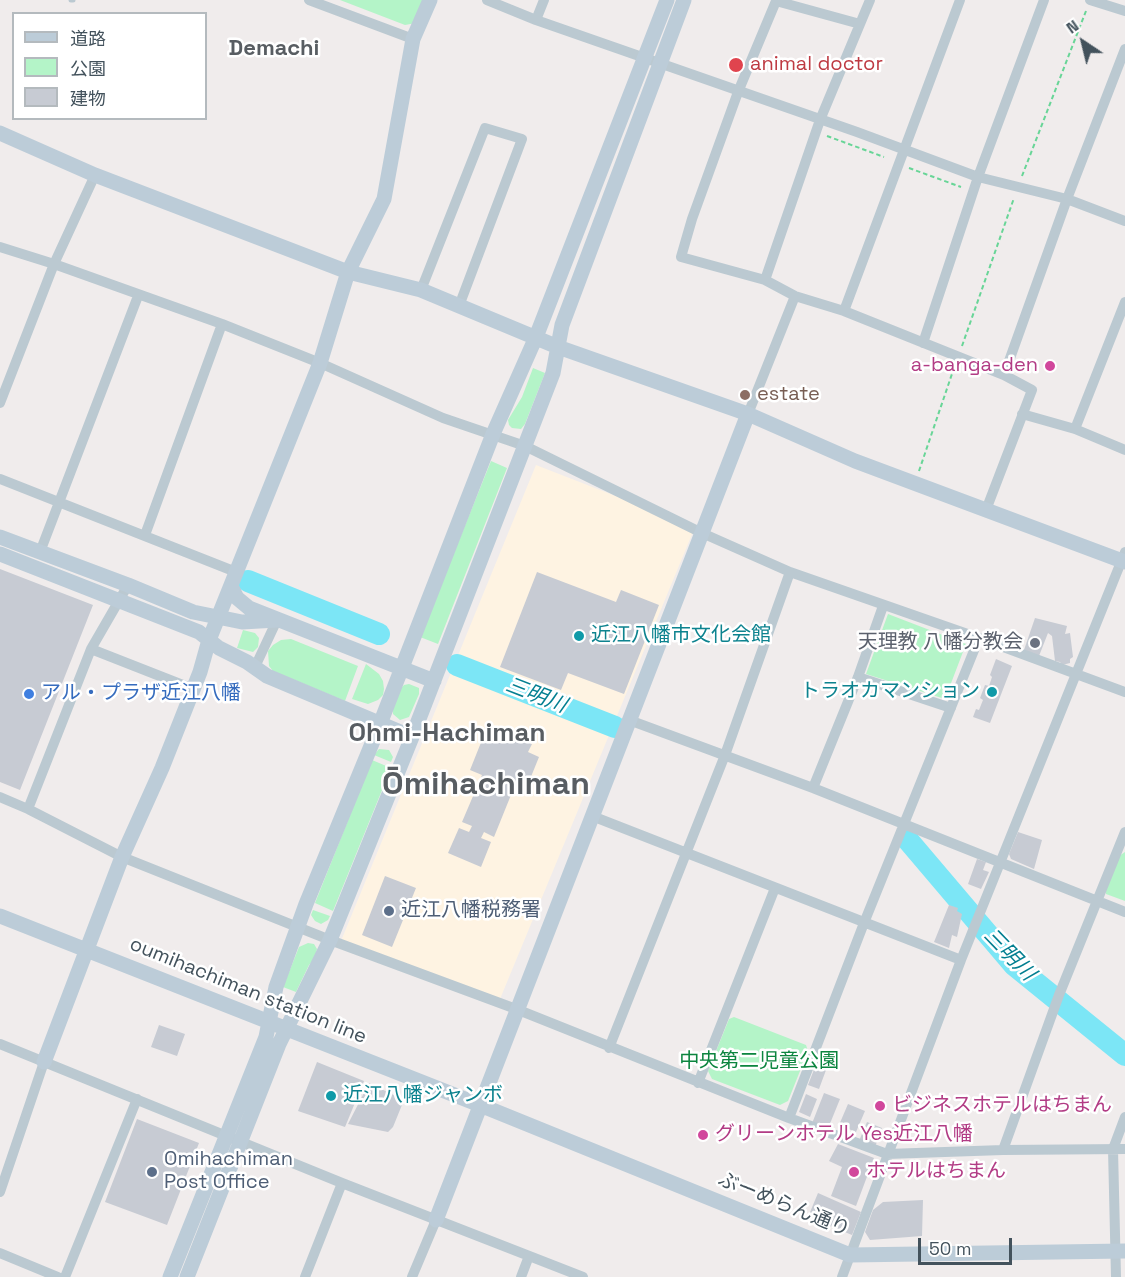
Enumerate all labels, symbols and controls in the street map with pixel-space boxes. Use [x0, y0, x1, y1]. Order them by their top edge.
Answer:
legend [12, 12, 207, 120]
north arrow [1053, 12, 1113, 72]
text: N [1062, 15, 1083, 39]
text: 道路 [70, 27, 106, 50]
district label: Demachi [229, 36, 319, 62]
place label: animal doctor [750, 53, 883, 77]
marker: animal doctor [727, 56, 745, 74]
text: 公園 [70, 57, 106, 80]
text: 建物 [70, 87, 106, 110]
place label: a-banga-den [911, 354, 1038, 378]
marker: a-banga-den [1043, 359, 1057, 373]
place label: estate [757, 383, 820, 407]
marker: estate [738, 388, 752, 402]
place label: 近江八幡市文化会館 [591, 624, 771, 648]
marker: 近江八幡市文化会館 [572, 629, 586, 643]
place label: 天理教 八幡分教会 [858, 631, 1023, 655]
marker: 天理教 八幡分教会 [1028, 636, 1042, 650]
water label: 三明川 [502, 673, 570, 719]
place label: トラオカマンション [800, 680, 980, 704]
place label: アル・プラザ近江八幡 [41, 682, 241, 706]
marker: トラオカマンション [985, 685, 999, 699]
marker: アル・プラザ近江八幡 [22, 687, 36, 701]
district label: Ohmi-Hachiman [348, 718, 546, 750]
district label: Ōmihachiman [382, 766, 590, 804]
place label: 近江八幡税務署 [401, 899, 541, 923]
marker: 近江八幡税務署 [382, 904, 396, 918]
water label: 三明川 [978, 924, 1040, 986]
street label: oumihachiman station line [126, 932, 370, 1050]
park label: 中央第二児童公園 [679, 1050, 839, 1074]
place label: 近江八幡ジャンボ [343, 1084, 503, 1108]
marker: 近江八幡ジャンボ [324, 1089, 338, 1103]
place label: ビジネスホテルはちまん [892, 1094, 1112, 1118]
marker: ビジネスホテルはちまん [873, 1099, 887, 1113]
place label: グリーンホテル Yes近江八幡 [715, 1123, 973, 1147]
marker: グリーンホテル Yes近江八幡 [696, 1128, 710, 1142]
place label: Omihachiman Post Office [164, 1148, 293, 1195]
place label: ホテルはちまん [866, 1160, 1006, 1184]
marker: Omihachiman Post Office [145, 1165, 159, 1179]
marker: ホテルはちまん [847, 1165, 861, 1179]
street label: ぶーめらん通り [715, 1168, 853, 1242]
scale bar [921, 1226, 1016, 1264]
text: 50 m [929, 1237, 971, 1260]

